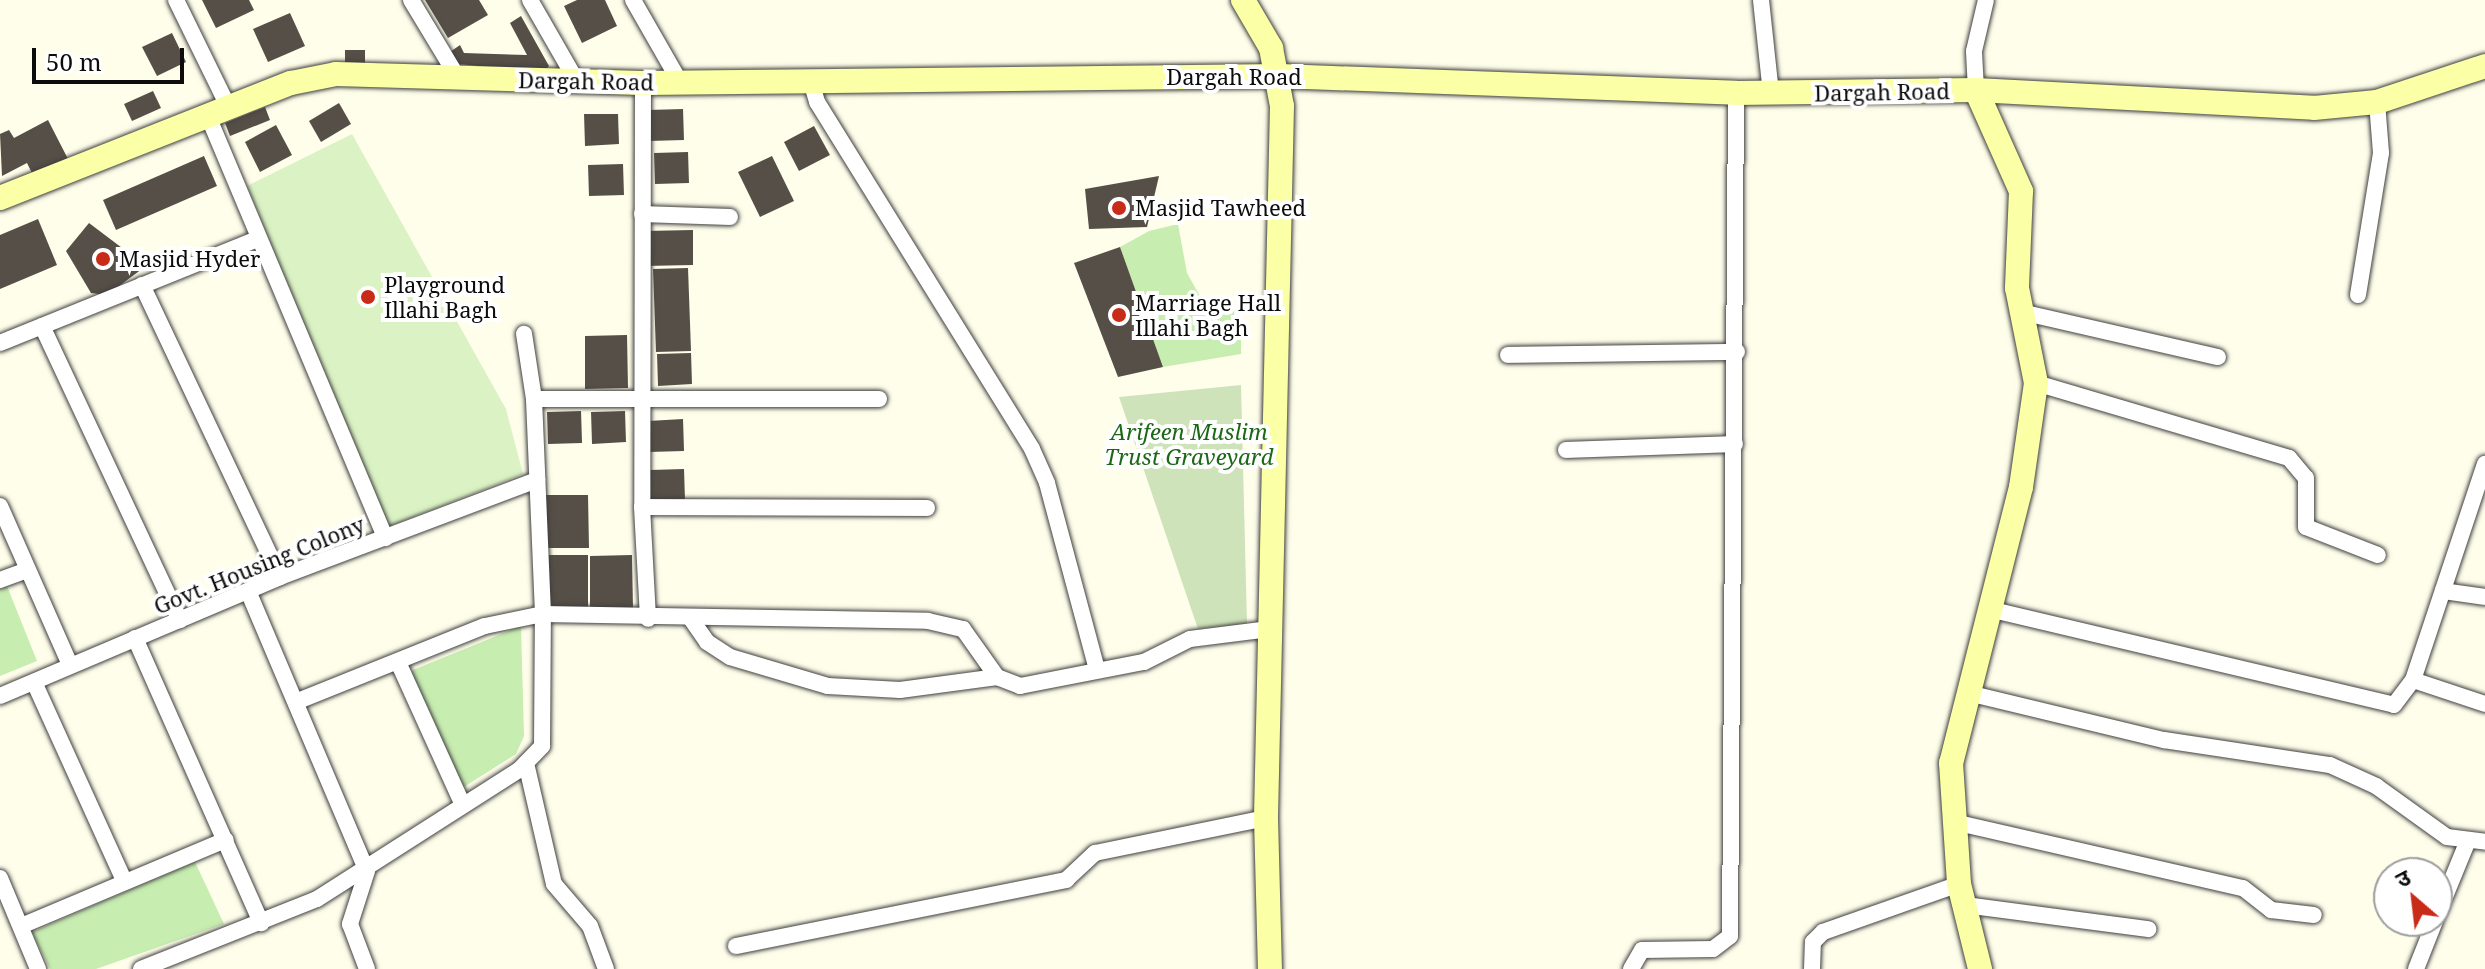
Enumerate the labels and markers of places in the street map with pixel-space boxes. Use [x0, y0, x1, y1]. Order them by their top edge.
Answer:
place label: Masjid Tawheed [1135, 195, 1306, 221]
marker: Masjid Tawheed [1110, 199, 1128, 217]
place label: Masjid Hyder [119, 246, 260, 272]
marker: Masjid Hyder [94, 250, 112, 268]
place label: Playground Illahi Bagh [384, 271, 505, 322]
marker: Playground Illahi Bagh [359, 288, 377, 306]
place label: Marriage Hall Illahi Bagh [1135, 289, 1281, 340]
marker: Marriage Hall Illahi Bagh [1110, 306, 1128, 324]

